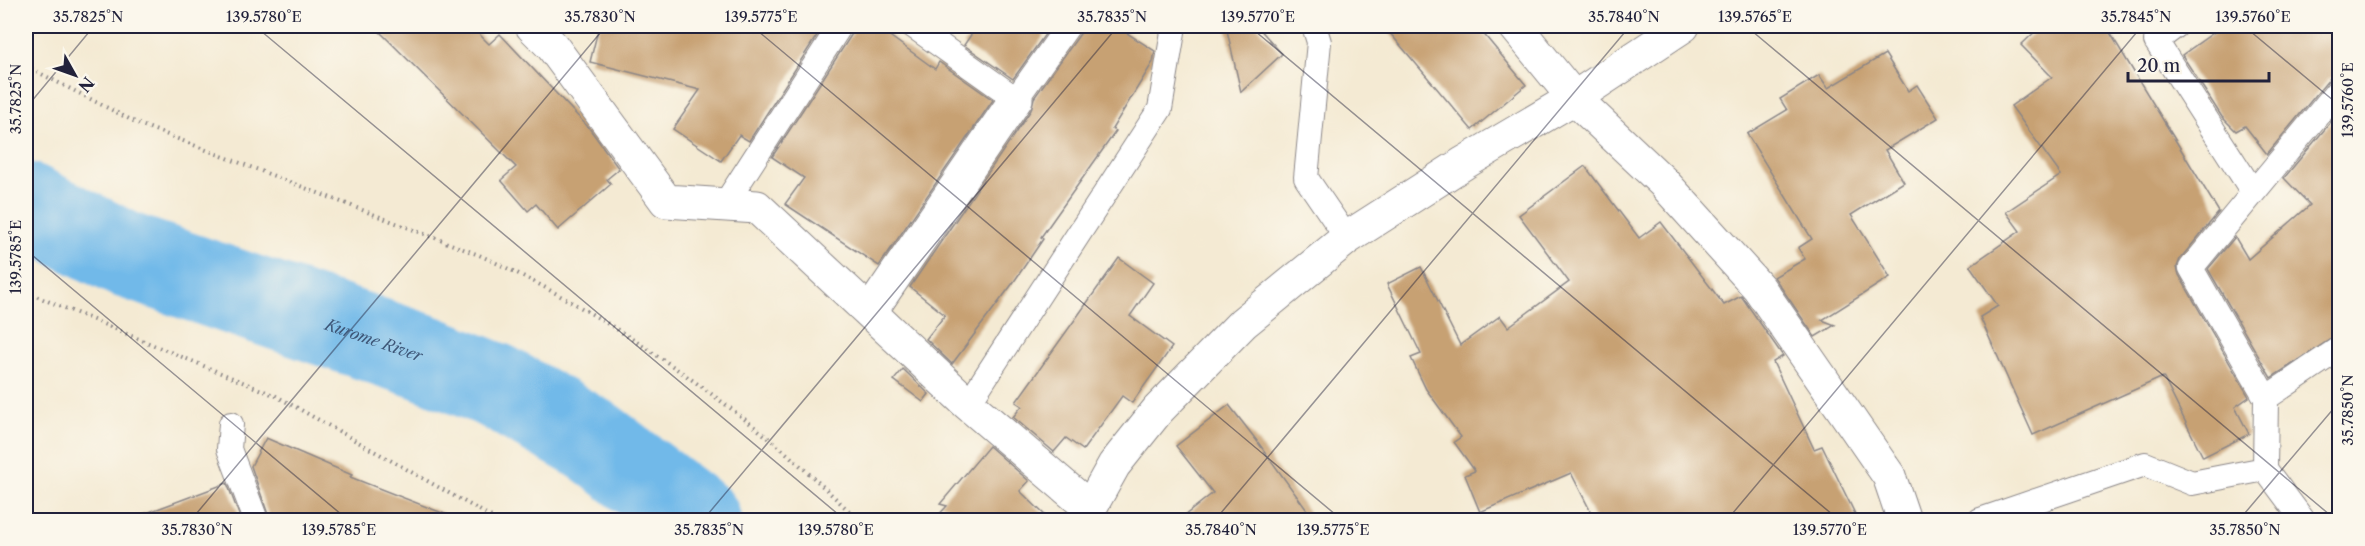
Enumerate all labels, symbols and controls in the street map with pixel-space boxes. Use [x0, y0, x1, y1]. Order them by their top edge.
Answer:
text: 35.7825°N [53, 7, 123, 26]
text: 139.5780°E [226, 7, 302, 26]
text: 35.7830°N [564, 7, 636, 26]
text: 139.5775°E [725, 7, 798, 26]
text: 35.7835°N [1077, 7, 1147, 26]
text: 139.5770°E [1221, 7, 1295, 26]
text: 35.7840°N [1588, 7, 1660, 26]
text: 139.5765°E [1718, 7, 1792, 26]
text: 35.7845°N [2101, 7, 2171, 26]
text: 139.5760°E [2215, 7, 2291, 26]
north arrow [45, 45, 105, 105]
scale bar [2128, 45, 2269, 83]
text: 20 m [2137, 55, 2181, 77]
text: 139.5760°E [2338, 62, 2357, 138]
text: 35.7825°N [6, 64, 25, 134]
text: N [74, 73, 99, 96]
text: 139.5785°E [6, 220, 25, 294]
water label: Kurome River [321, 313, 427, 366]
text: 35.7850°N [2338, 374, 2357, 446]
text: 35.7830°N [161, 520, 233, 539]
text: 139.5785°E [302, 520, 376, 539]
text: 35.7835°N [674, 520, 744, 539]
text: 139.5780°E [798, 520, 874, 539]
text: 35.7840°N [1185, 520, 1257, 539]
text: 139.5775°E [1297, 520, 1370, 539]
text: 139.5770°E [1793, 520, 1867, 539]
text: 35.7850°N [2209, 520, 2281, 539]

